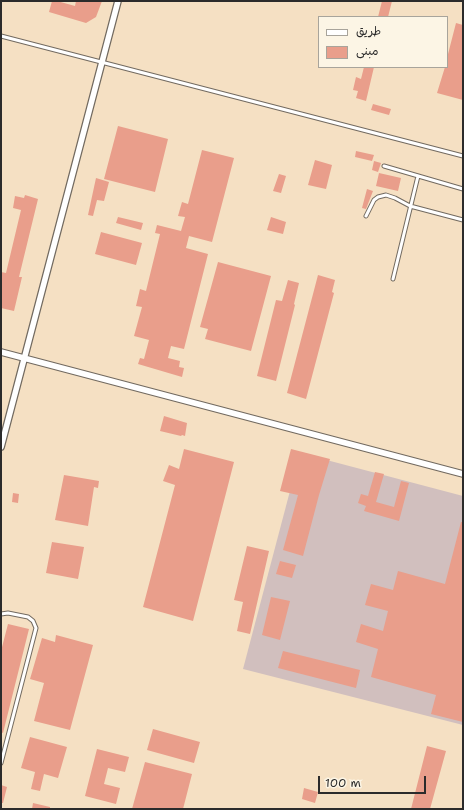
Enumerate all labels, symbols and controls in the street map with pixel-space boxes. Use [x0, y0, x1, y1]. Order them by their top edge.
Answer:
legend [318, 16, 448, 68]
text: طريق [356, 23, 381, 39]
text: مبنى [356, 43, 379, 59]
scale bar [320, 768, 428, 794]
text: 100 m [325, 775, 361, 791]

